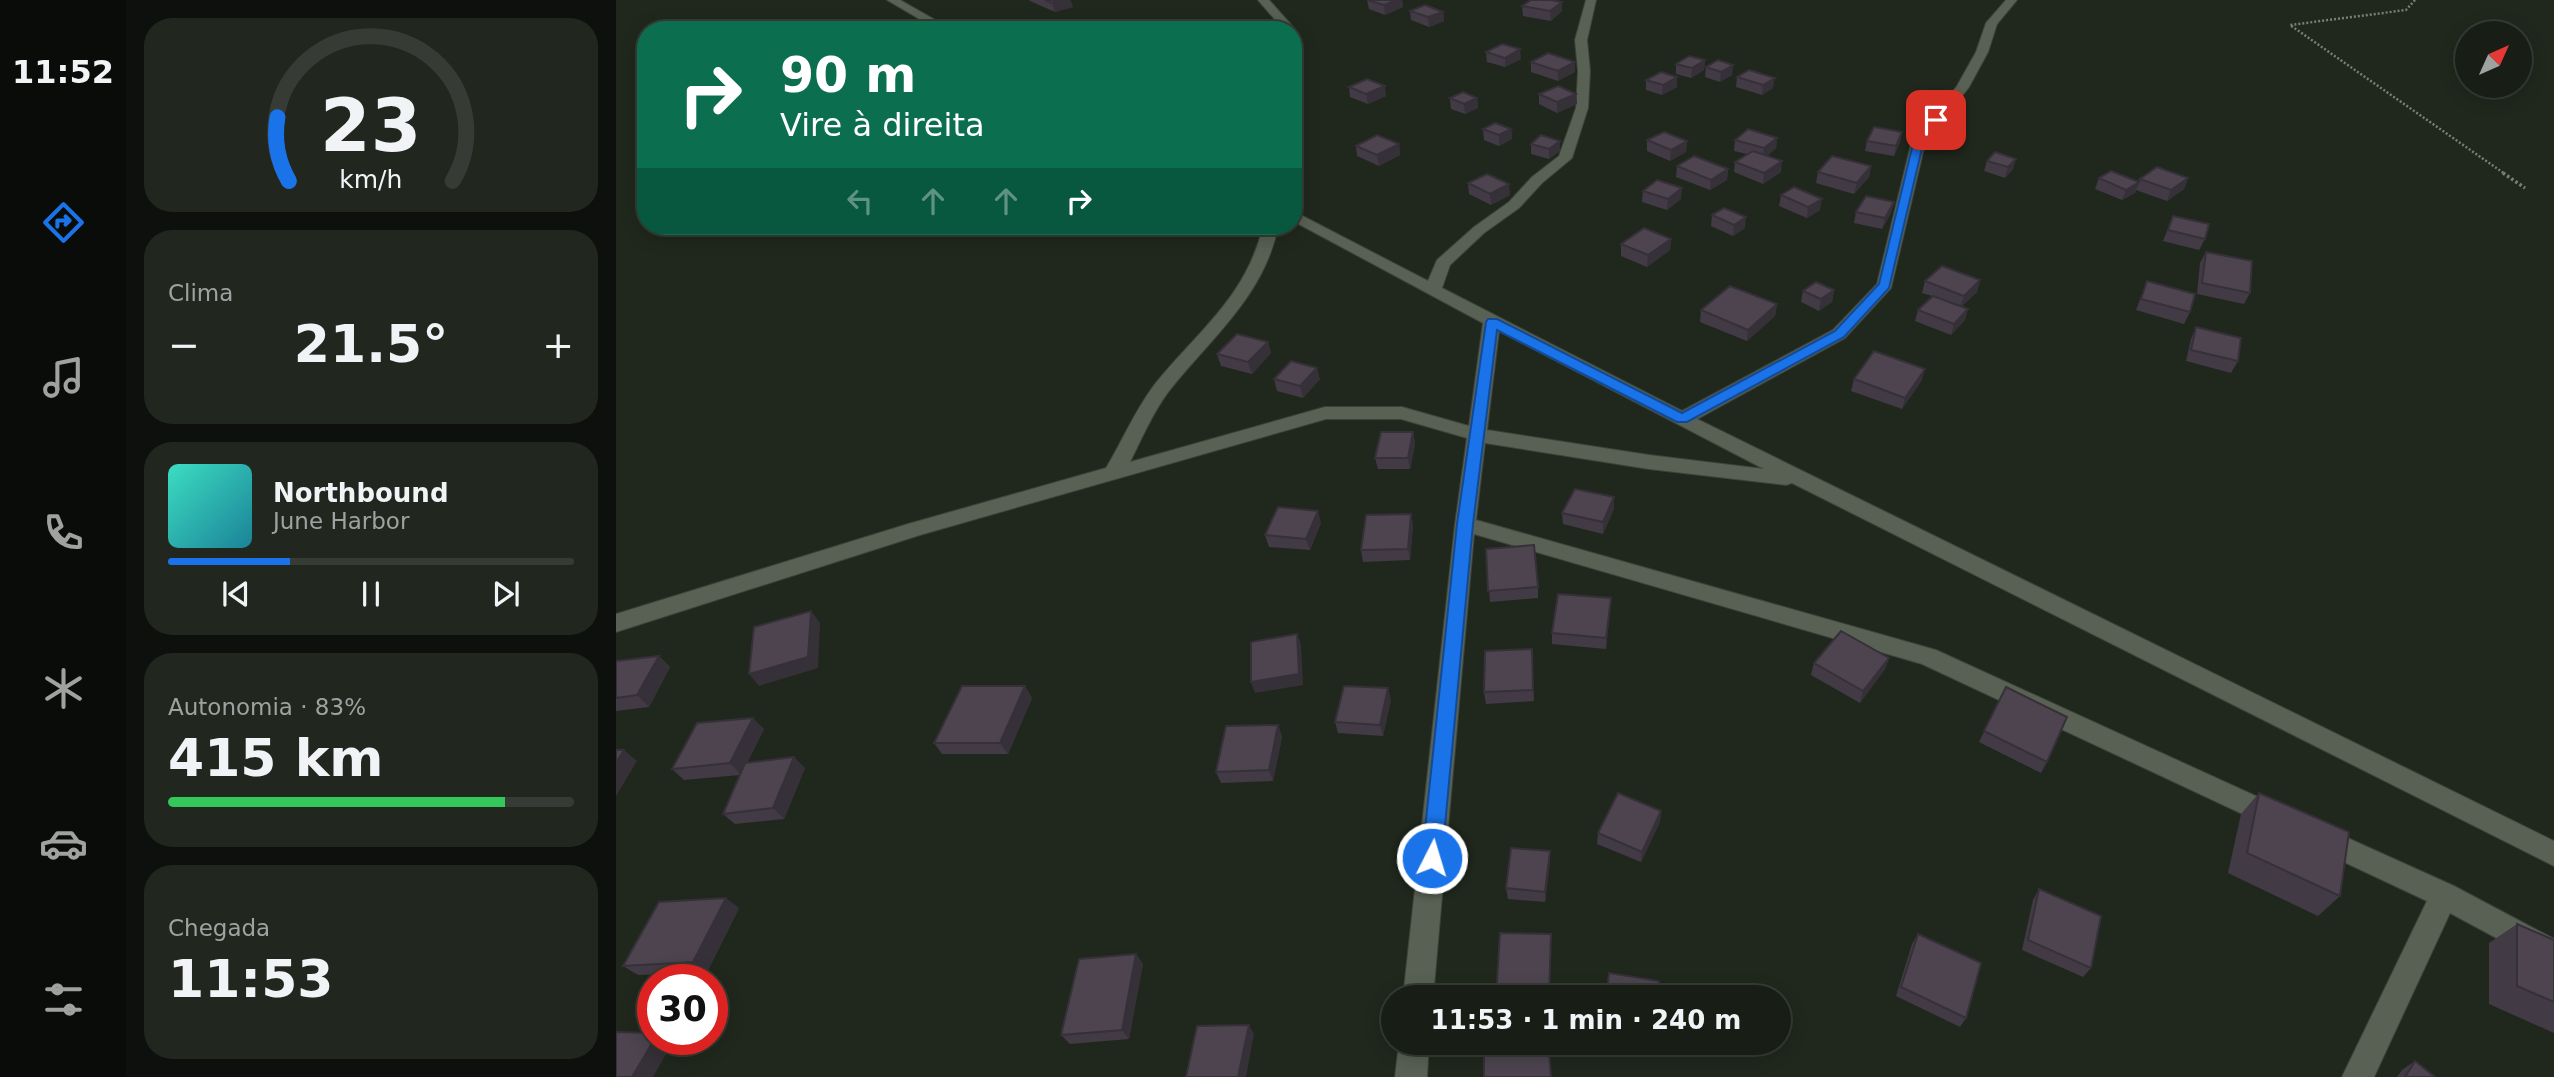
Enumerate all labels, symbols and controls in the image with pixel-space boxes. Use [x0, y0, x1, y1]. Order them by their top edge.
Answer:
north arrow [2455, 21, 2532, 98]
map controls [2455, 21, 2532, 98]
text: 90 m [780, 47, 916, 104]
icon: right [665, 49, 756, 140]
text: 11:52 [12, 53, 114, 91]
text: 23 [320, 83, 422, 168]
pin [1906, 90, 1966, 150]
icon: arrive [1917, 101, 1955, 139]
text: Vire à direita [780, 106, 985, 144]
text: km/h [339, 165, 403, 194]
icon: left [841, 182, 879, 220]
icon: ahead [914, 182, 952, 220]
icon: ahead [987, 182, 1025, 220]
icon: right [1060, 182, 1098, 220]
icon: directions [39, 198, 88, 247]
text: Clima [168, 280, 233, 306]
text: 21.5° [294, 314, 448, 374]
text: − [168, 323, 200, 367]
text: + [542, 323, 574, 367]
icon: music [39, 353, 88, 402]
text: Northbound [273, 478, 449, 508]
icon: phone [39, 508, 88, 557]
text: June Harbor [273, 508, 409, 534]
icon: previous [217, 575, 255, 613]
icon: pause [352, 575, 390, 613]
icon: next [487, 575, 525, 613]
icon: climate [39, 664, 88, 713]
text: Autonomia · 83% [168, 694, 366, 720]
text: 415 km [168, 728, 383, 788]
icon: car [39, 819, 88, 868]
position arrow [1395, 821, 1469, 895]
text: Chegada [168, 915, 270, 941]
text: 11:53 [168, 949, 334, 1009]
speed limit sign: 30 [637, 964, 728, 1055]
icon: filters [39, 975, 88, 1024]
text: 11:53 · 1 min · 240 m [1431, 1005, 1741, 1035]

